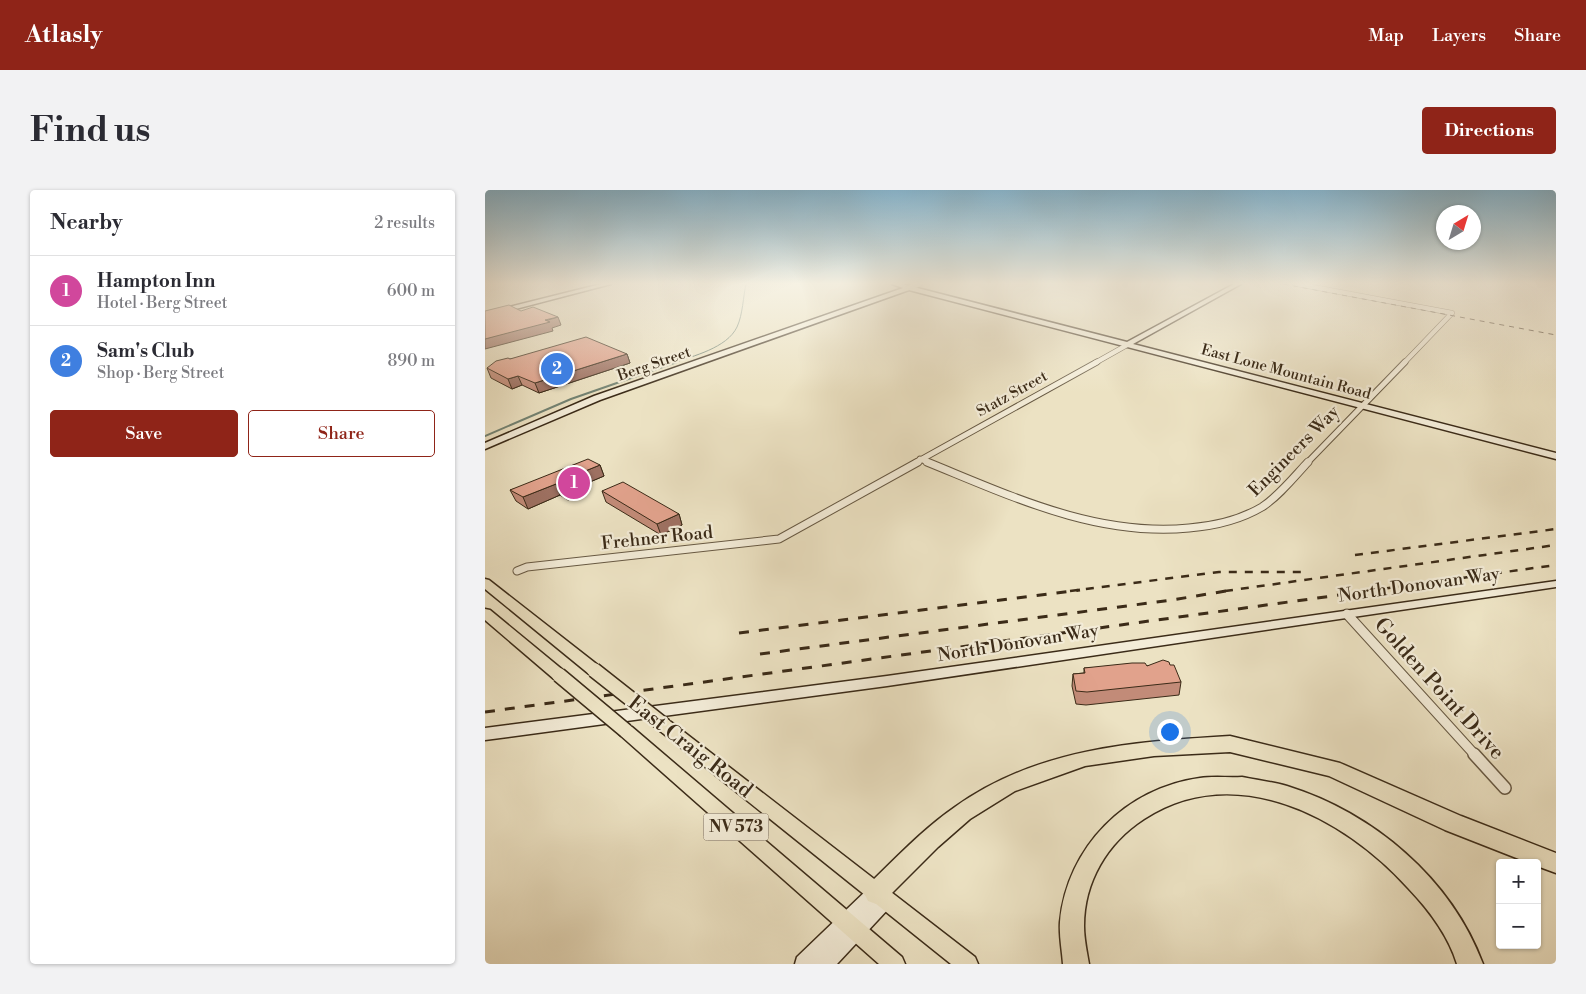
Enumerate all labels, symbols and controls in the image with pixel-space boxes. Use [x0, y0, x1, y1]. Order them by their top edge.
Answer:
text: Atlasly [25, 20, 102, 50]
text: Map [1369, 24, 1404, 47]
text: Layers [1432, 24, 1486, 47]
text: Share [1514, 24, 1561, 47]
button: Directions [1422, 107, 1556, 154]
text: Find us [30, 109, 150, 152]
north arrow [1436, 205, 1481, 250]
text: Nearby [50, 210, 123, 236]
text: 2 results [374, 213, 435, 233]
text: Hampton Inn [97, 269, 215, 293]
text: 1 [62, 281, 70, 301]
text: 600 m [387, 281, 435, 301]
text: Hotel · Berg Street [97, 293, 227, 313]
text: Sam's Club [97, 339, 195, 363]
street label: East Lone Mountain Road [1199, 340, 1373, 404]
street label: Berg Street [614, 342, 694, 386]
pin: 2 [541, 350, 573, 388]
text: 2 [61, 351, 71, 371]
text: 890 m [388, 351, 435, 371]
text: Shop · Berg Street [97, 363, 224, 383]
street label: Statz Street [973, 366, 1051, 421]
street label: Engineers Way [1244, 400, 1345, 501]
button: Save [50, 410, 238, 457]
button: Share [248, 410, 435, 457]
pin: 1 [558, 464, 590, 502]
street label: Frehner Road [600, 521, 715, 555]
street label: North Donovan Way [1337, 562, 1501, 608]
street label: Golden Point Drive [1368, 613, 1510, 765]
street label: North Donovan Way [936, 619, 1100, 667]
street label: East Craig Road [622, 690, 758, 804]
your location [1157, 719, 1183, 745]
road number: NV 573 [703, 814, 769, 840]
map controls [1496, 859, 1541, 949]
button: + [1496, 859, 1541, 904]
button: − [1496, 904, 1541, 949]

